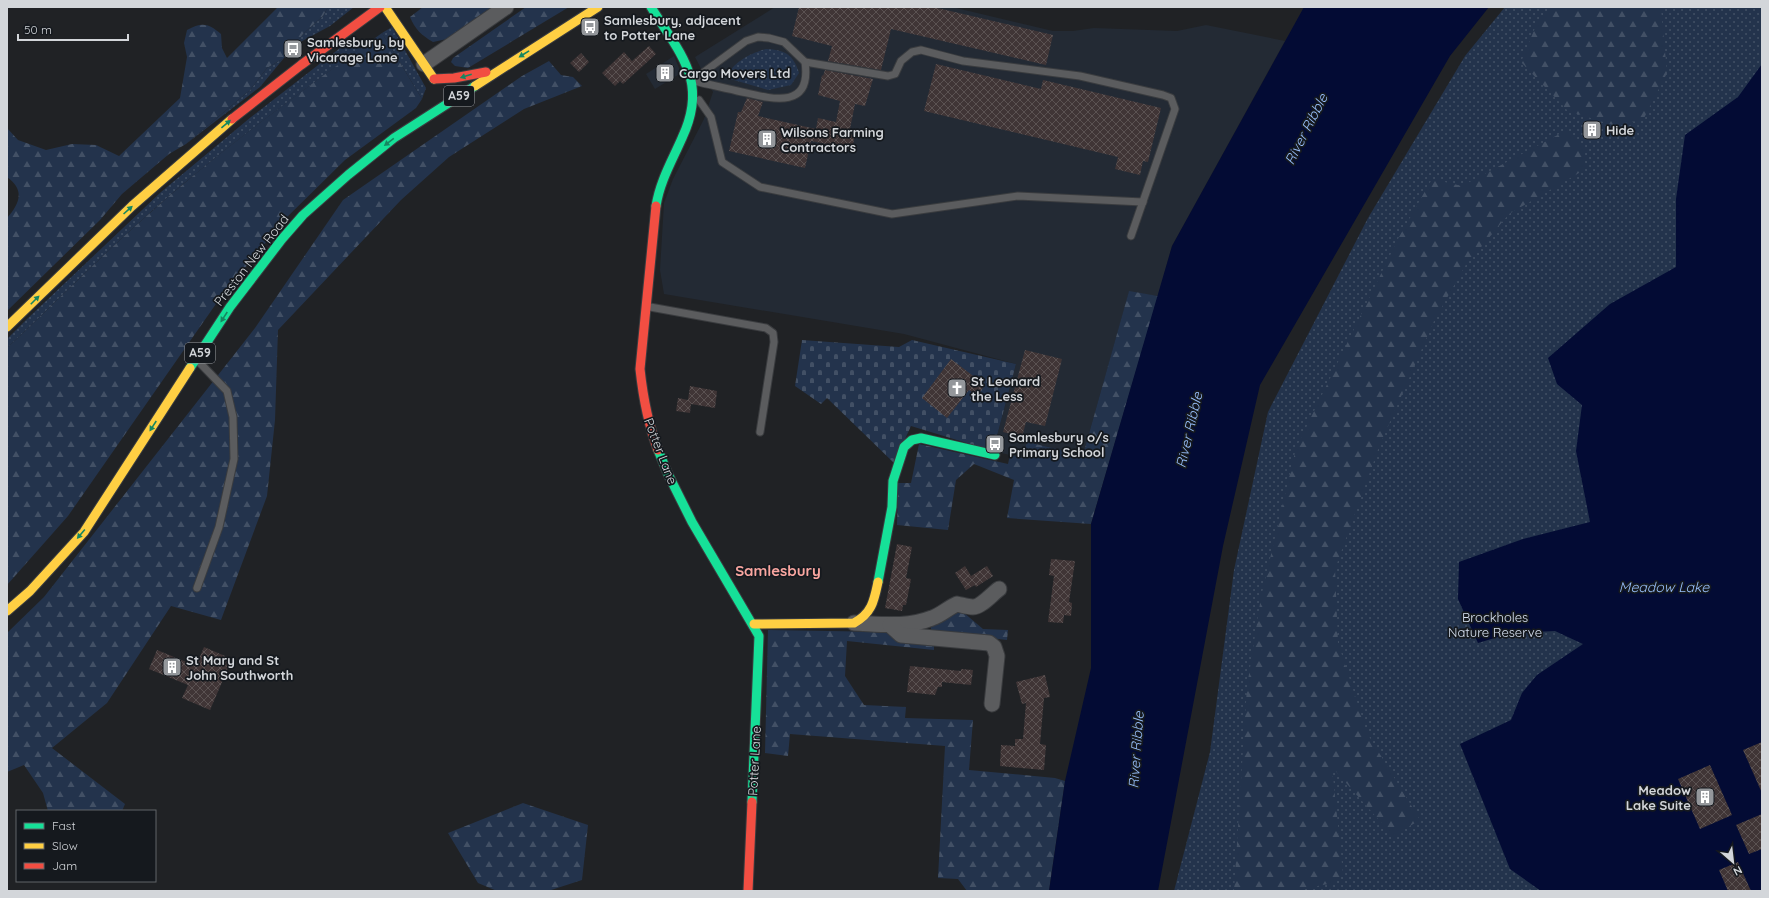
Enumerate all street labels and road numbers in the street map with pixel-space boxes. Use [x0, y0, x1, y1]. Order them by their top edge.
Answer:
road number: A59 [444, 86, 474, 106]
street label: Preston New Road [210, 211, 292, 309]
road number: A59 [185, 343, 215, 363]
street label: Potter Lane [641, 416, 681, 486]
street label: Potter Lane [744, 726, 764, 796]

